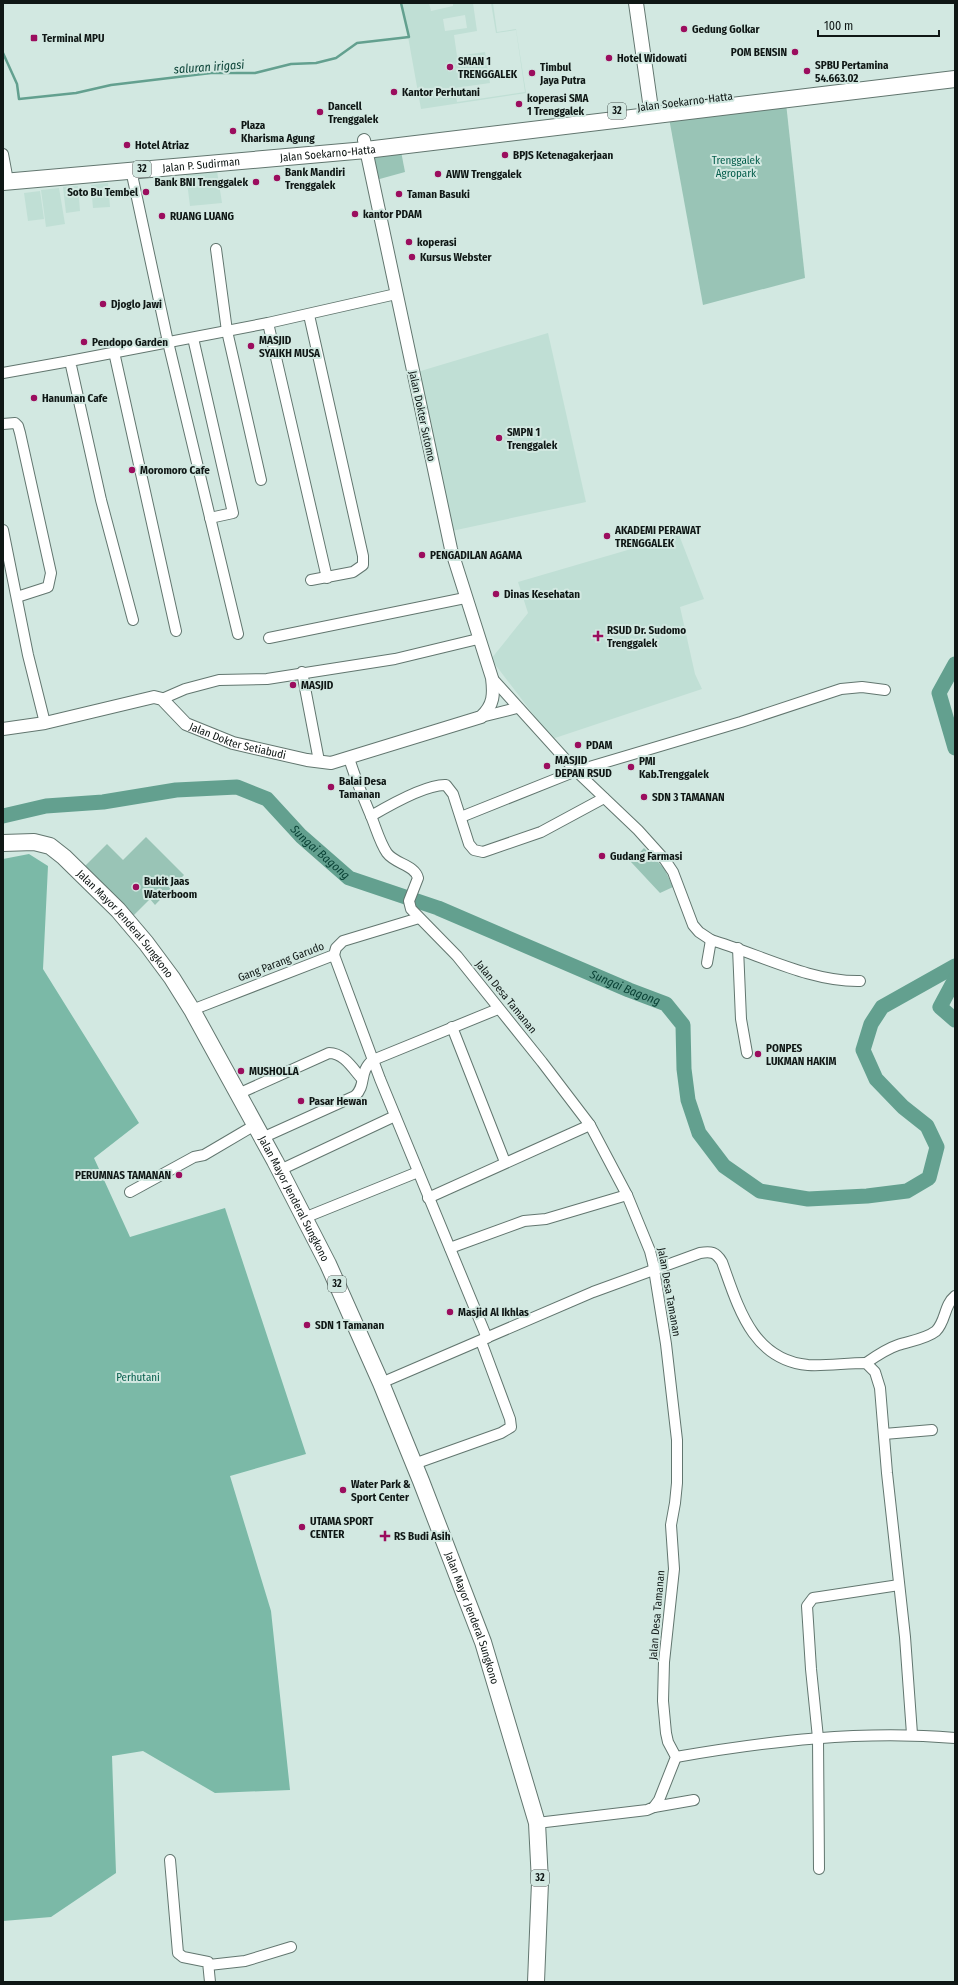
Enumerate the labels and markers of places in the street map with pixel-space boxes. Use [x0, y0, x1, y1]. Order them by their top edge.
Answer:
place label: Gedung Golkar [692, 23, 761, 36]
marker: Gedung Golkar [679, 24, 689, 34]
place label: Terminal MPU [42, 32, 104, 45]
marker: Terminal MPU [29, 33, 39, 43]
place label: POM BENSIN [731, 46, 787, 59]
marker: POM BENSIN [790, 47, 800, 57]
place label: Hotel Widowati [617, 52, 687, 65]
marker: Hotel Widowati [604, 53, 614, 63]
place label: SMAN 1 TRENGGALEK [458, 55, 518, 81]
place label: SPBU Pertamina 54.663.02 [815, 59, 889, 85]
place label: Timbul Jaya Putra [539, 61, 586, 87]
marker: SMAN 1 TRENGGALEK [445, 62, 455, 72]
marker: SPBU Pertamina 54.663.02 [802, 66, 812, 76]
marker: Timbul Jaya Putra [527, 68, 537, 78]
place label: Kantor Perhutani [402, 86, 480, 99]
marker: Kantor Perhutani [389, 87, 399, 97]
place label: koperasi SMA 1 Trenggalek [527, 92, 589, 118]
marker: koperasi SMA 1 Trenggalek [514, 99, 524, 109]
place label: Dancell Trenggalek [328, 100, 379, 126]
marker: Dancell Trenggalek [315, 107, 325, 117]
place label: Plaza Kharisma Agung [241, 119, 315, 145]
marker: Plaza Kharisma Agung [228, 126, 238, 136]
place label: Hotel Atriaz [135, 139, 189, 152]
marker: Hotel Atriaz [122, 140, 132, 150]
place label: BPJS Ketenagakerjaan [513, 149, 613, 162]
marker: BPJS Ketenagakerjaan [500, 150, 510, 160]
place label: Bank Mandiri Trenggalek [285, 166, 345, 192]
place label: AWW Trenggalek [445, 168, 522, 181]
marker: AWW Trenggalek [433, 169, 443, 179]
marker: Bank Mandiri Trenggalek [272, 173, 282, 183]
place label: Bank BNI Trenggalek [154, 176, 248, 189]
marker: Bank BNI Trenggalek [251, 177, 261, 187]
place label: Soto Bu Tembel [67, 186, 139, 199]
marker: Soto Bu Tembel [141, 187, 151, 197]
place label: Taman Basuki [407, 188, 470, 201]
marker: Taman Basuki [394, 189, 404, 199]
place label: kantor PDAM [363, 208, 422, 221]
marker: kantor PDAM [350, 209, 360, 219]
place label: RUANG LUANG [170, 210, 235, 223]
marker: RUANG LUANG [157, 211, 167, 221]
place label: koperasi [417, 236, 457, 249]
marker: koperasi [404, 237, 414, 247]
place label: Kursus Webster [420, 251, 493, 264]
marker: Kursus Webster [407, 252, 417, 262]
place label: Djoglo Jawi [111, 298, 162, 311]
marker: Djoglo Jawi [98, 299, 108, 309]
place label: MASJID SYAIKH MUSA [259, 334, 321, 360]
place label: Pendopo Garden [92, 336, 168, 349]
marker: Pendopo Garden [79, 337, 89, 347]
marker: MASJID SYAIKH MUSA [246, 341, 256, 351]
place label: Hanuman Cafe [42, 392, 108, 405]
marker: Hanuman Cafe [29, 393, 39, 403]
place label: SMPN 1 Trenggalek [507, 426, 558, 452]
marker: SMPN 1 Trenggalek [494, 433, 504, 443]
place label: Moromoro Cafe [140, 464, 210, 477]
marker: Moromoro Cafe [127, 465, 137, 475]
place label: AKADEMI PERAWAT TRENGGALEK [614, 524, 702, 550]
marker: AKADEMI PERAWAT TRENGGALEK [602, 531, 612, 541]
place label: PENGADILAN AGAMA [430, 549, 523, 562]
marker: PENGADILAN AGAMA [417, 550, 427, 560]
place label: Dinas Kesehatan [504, 588, 580, 601]
marker: Dinas Kesehatan [491, 589, 501, 599]
place label: RSUD Dr. Sudomo Trenggalek [607, 624, 686, 650]
marker: RSUD Dr. Sudomo Trenggalek [592, 630, 604, 642]
place label: MASJID [301, 679, 334, 692]
marker: MASJID [288, 680, 298, 690]
place label: PDAM [586, 739, 612, 752]
marker: PDAM [573, 740, 583, 750]
place label: MASJID DEPAN RSUD [555, 754, 612, 780]
place label: PMI Kab.Trenggalek [639, 755, 709, 781]
marker: MASJID DEPAN RSUD [542, 761, 552, 771]
marker: PMI Kab.Trenggalek [626, 762, 636, 772]
place label: Balai Desa Tamanan [339, 775, 387, 801]
marker: Balai Desa Tamanan [326, 782, 336, 792]
place label: SDN 3 TAMANAN [652, 791, 724, 804]
marker: SDN 3 TAMANAN [639, 792, 649, 802]
place label: Gudang Farmasi [610, 850, 682, 863]
marker: Gudang Farmasi [597, 851, 607, 861]
place label: Bukit Jaas Waterboom [144, 875, 197, 901]
marker: Bukit Jaas Waterboom [131, 882, 141, 892]
place label: PONPES LUKMAN HAKIM [766, 1042, 836, 1068]
marker: PONPES LUKMAN HAKIM [753, 1049, 763, 1059]
place label: MUSHOLLA [249, 1065, 300, 1078]
marker: MUSHOLLA [236, 1066, 246, 1076]
place label: Pasar Hewan [309, 1095, 367, 1108]
marker: Pasar Hewan [296, 1096, 306, 1106]
place label: PERUMNAS TAMANAN [75, 1169, 171, 1182]
marker: PERUMNAS TAMANAN [174, 1170, 184, 1180]
place label: Masjid Al Ikhlas [458, 1306, 529, 1319]
marker: Masjid Al Ikhlas [445, 1307, 455, 1317]
place label: SDN 1 Tamanan [315, 1319, 384, 1332]
marker: SDN 1 Tamanan [302, 1320, 312, 1330]
place label: Water Park & Sport Center [351, 1478, 411, 1504]
marker: Water Park & Sport Center [338, 1485, 348, 1495]
place label: UTAMA SPORT CENTER [310, 1515, 374, 1541]
marker: UTAMA SPORT CENTER [297, 1522, 307, 1532]
marker: RS Budi Asih [379, 1530, 391, 1542]
place label: RS Budi Asih [394, 1530, 451, 1543]

